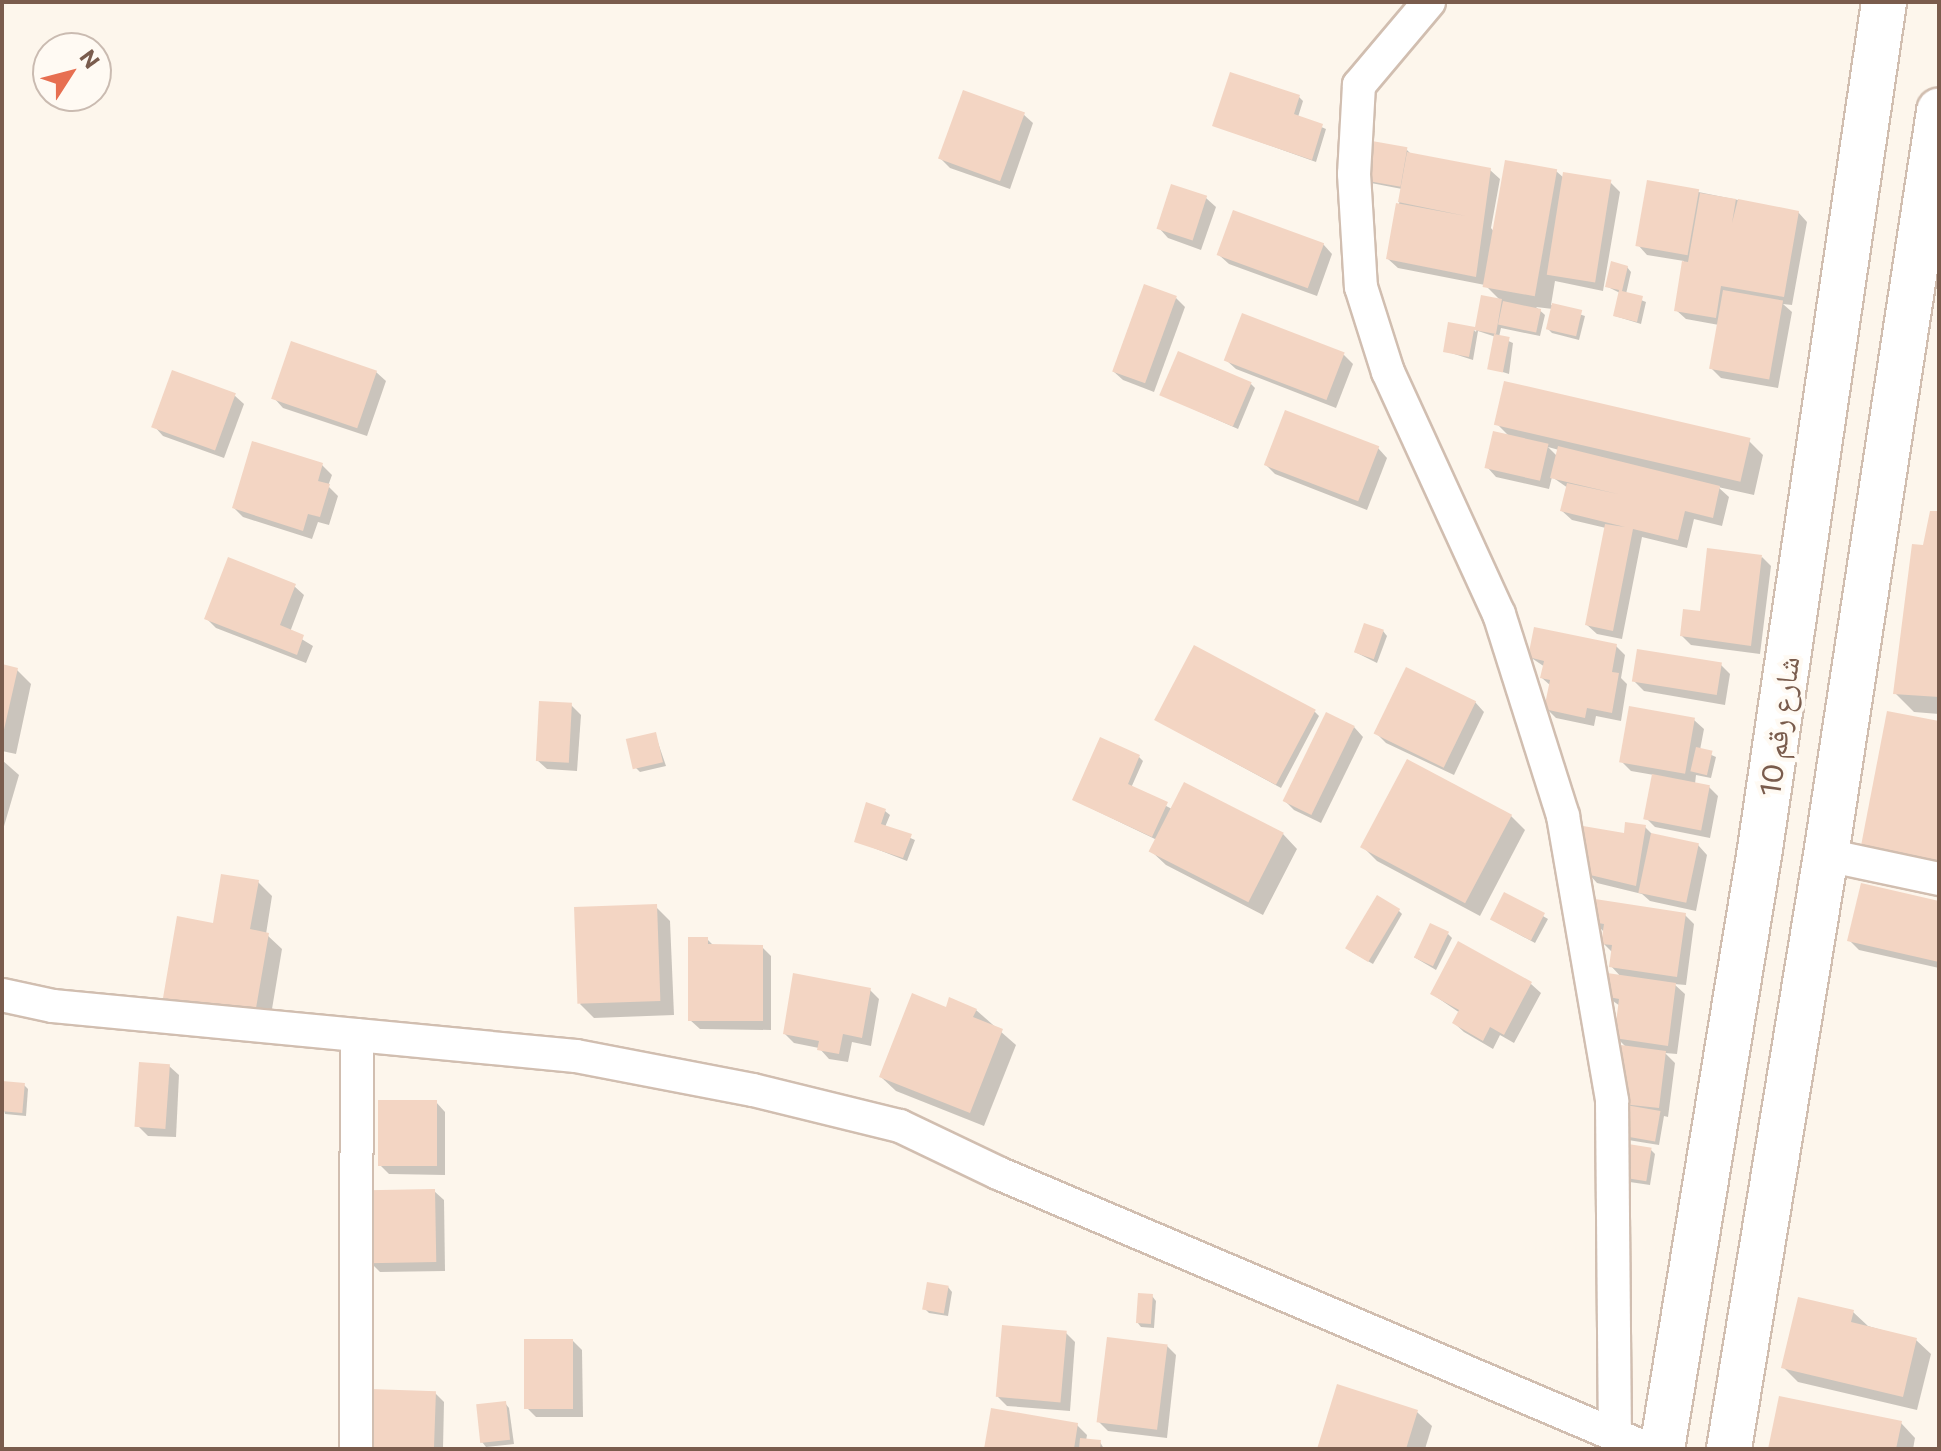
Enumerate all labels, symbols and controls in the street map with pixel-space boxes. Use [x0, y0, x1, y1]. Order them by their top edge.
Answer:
north arrow [32, 32, 112, 112]
text: N [74, 44, 106, 73]
street label: شارع رقم 10 [1750, 654, 1806, 798]

